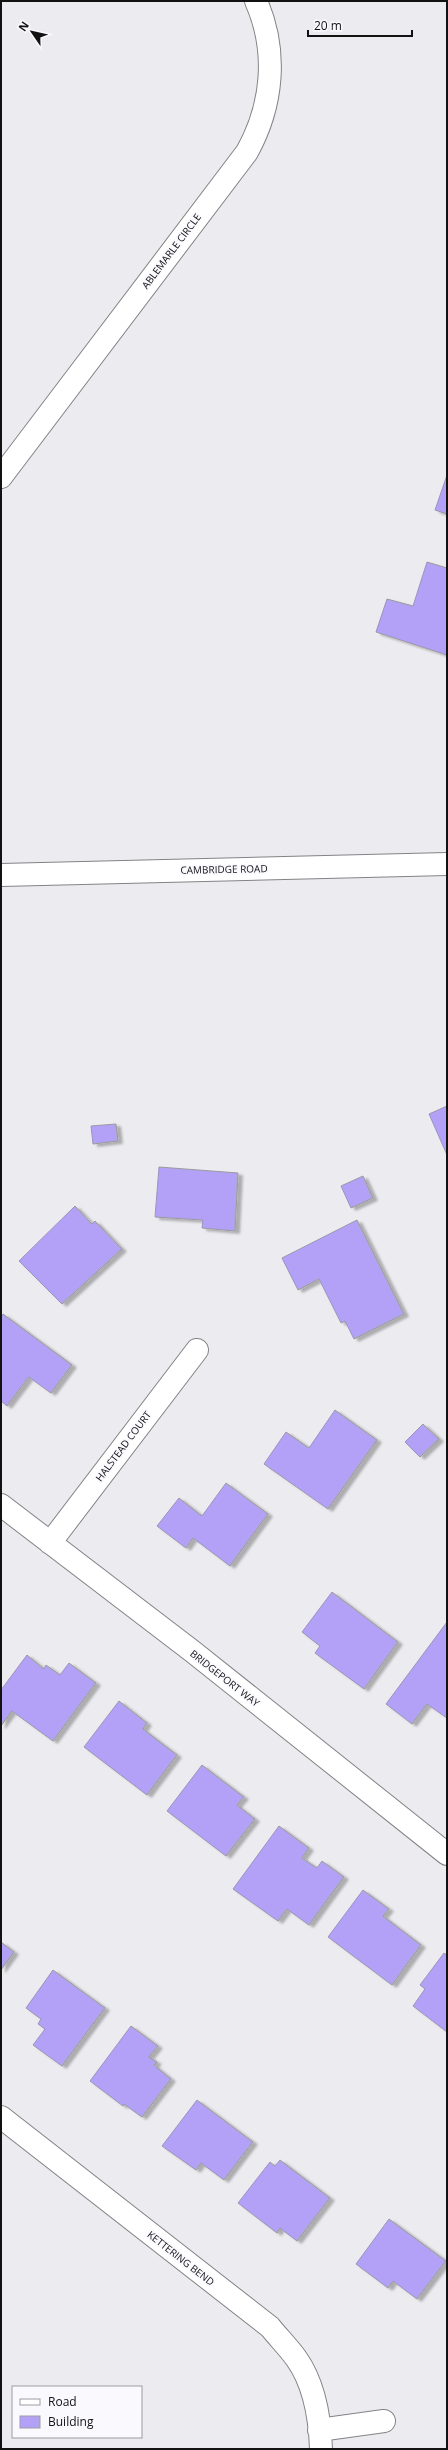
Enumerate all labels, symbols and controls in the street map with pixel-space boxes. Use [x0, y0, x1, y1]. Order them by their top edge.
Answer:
north arrow [12, 12, 52, 52]
scale bar [308, 12, 412, 38]
text: 20 m [314, 17, 342, 34]
text: N [15, 18, 32, 34]
street label: ABLEMARLE CIRCLE [138, 211, 204, 291]
street label: CAMBRIDGE ROAD [180, 861, 268, 877]
street label: HALSTEAD COURT [92, 1408, 154, 1484]
street label: BRIDGEPORT WAY [187, 1646, 263, 1710]
street label: KETTERING BEND [145, 2227, 217, 2289]
legend [12, 2386, 142, 2438]
text: Road [48, 2393, 77, 2410]
text: Building [48, 2413, 94, 2430]

